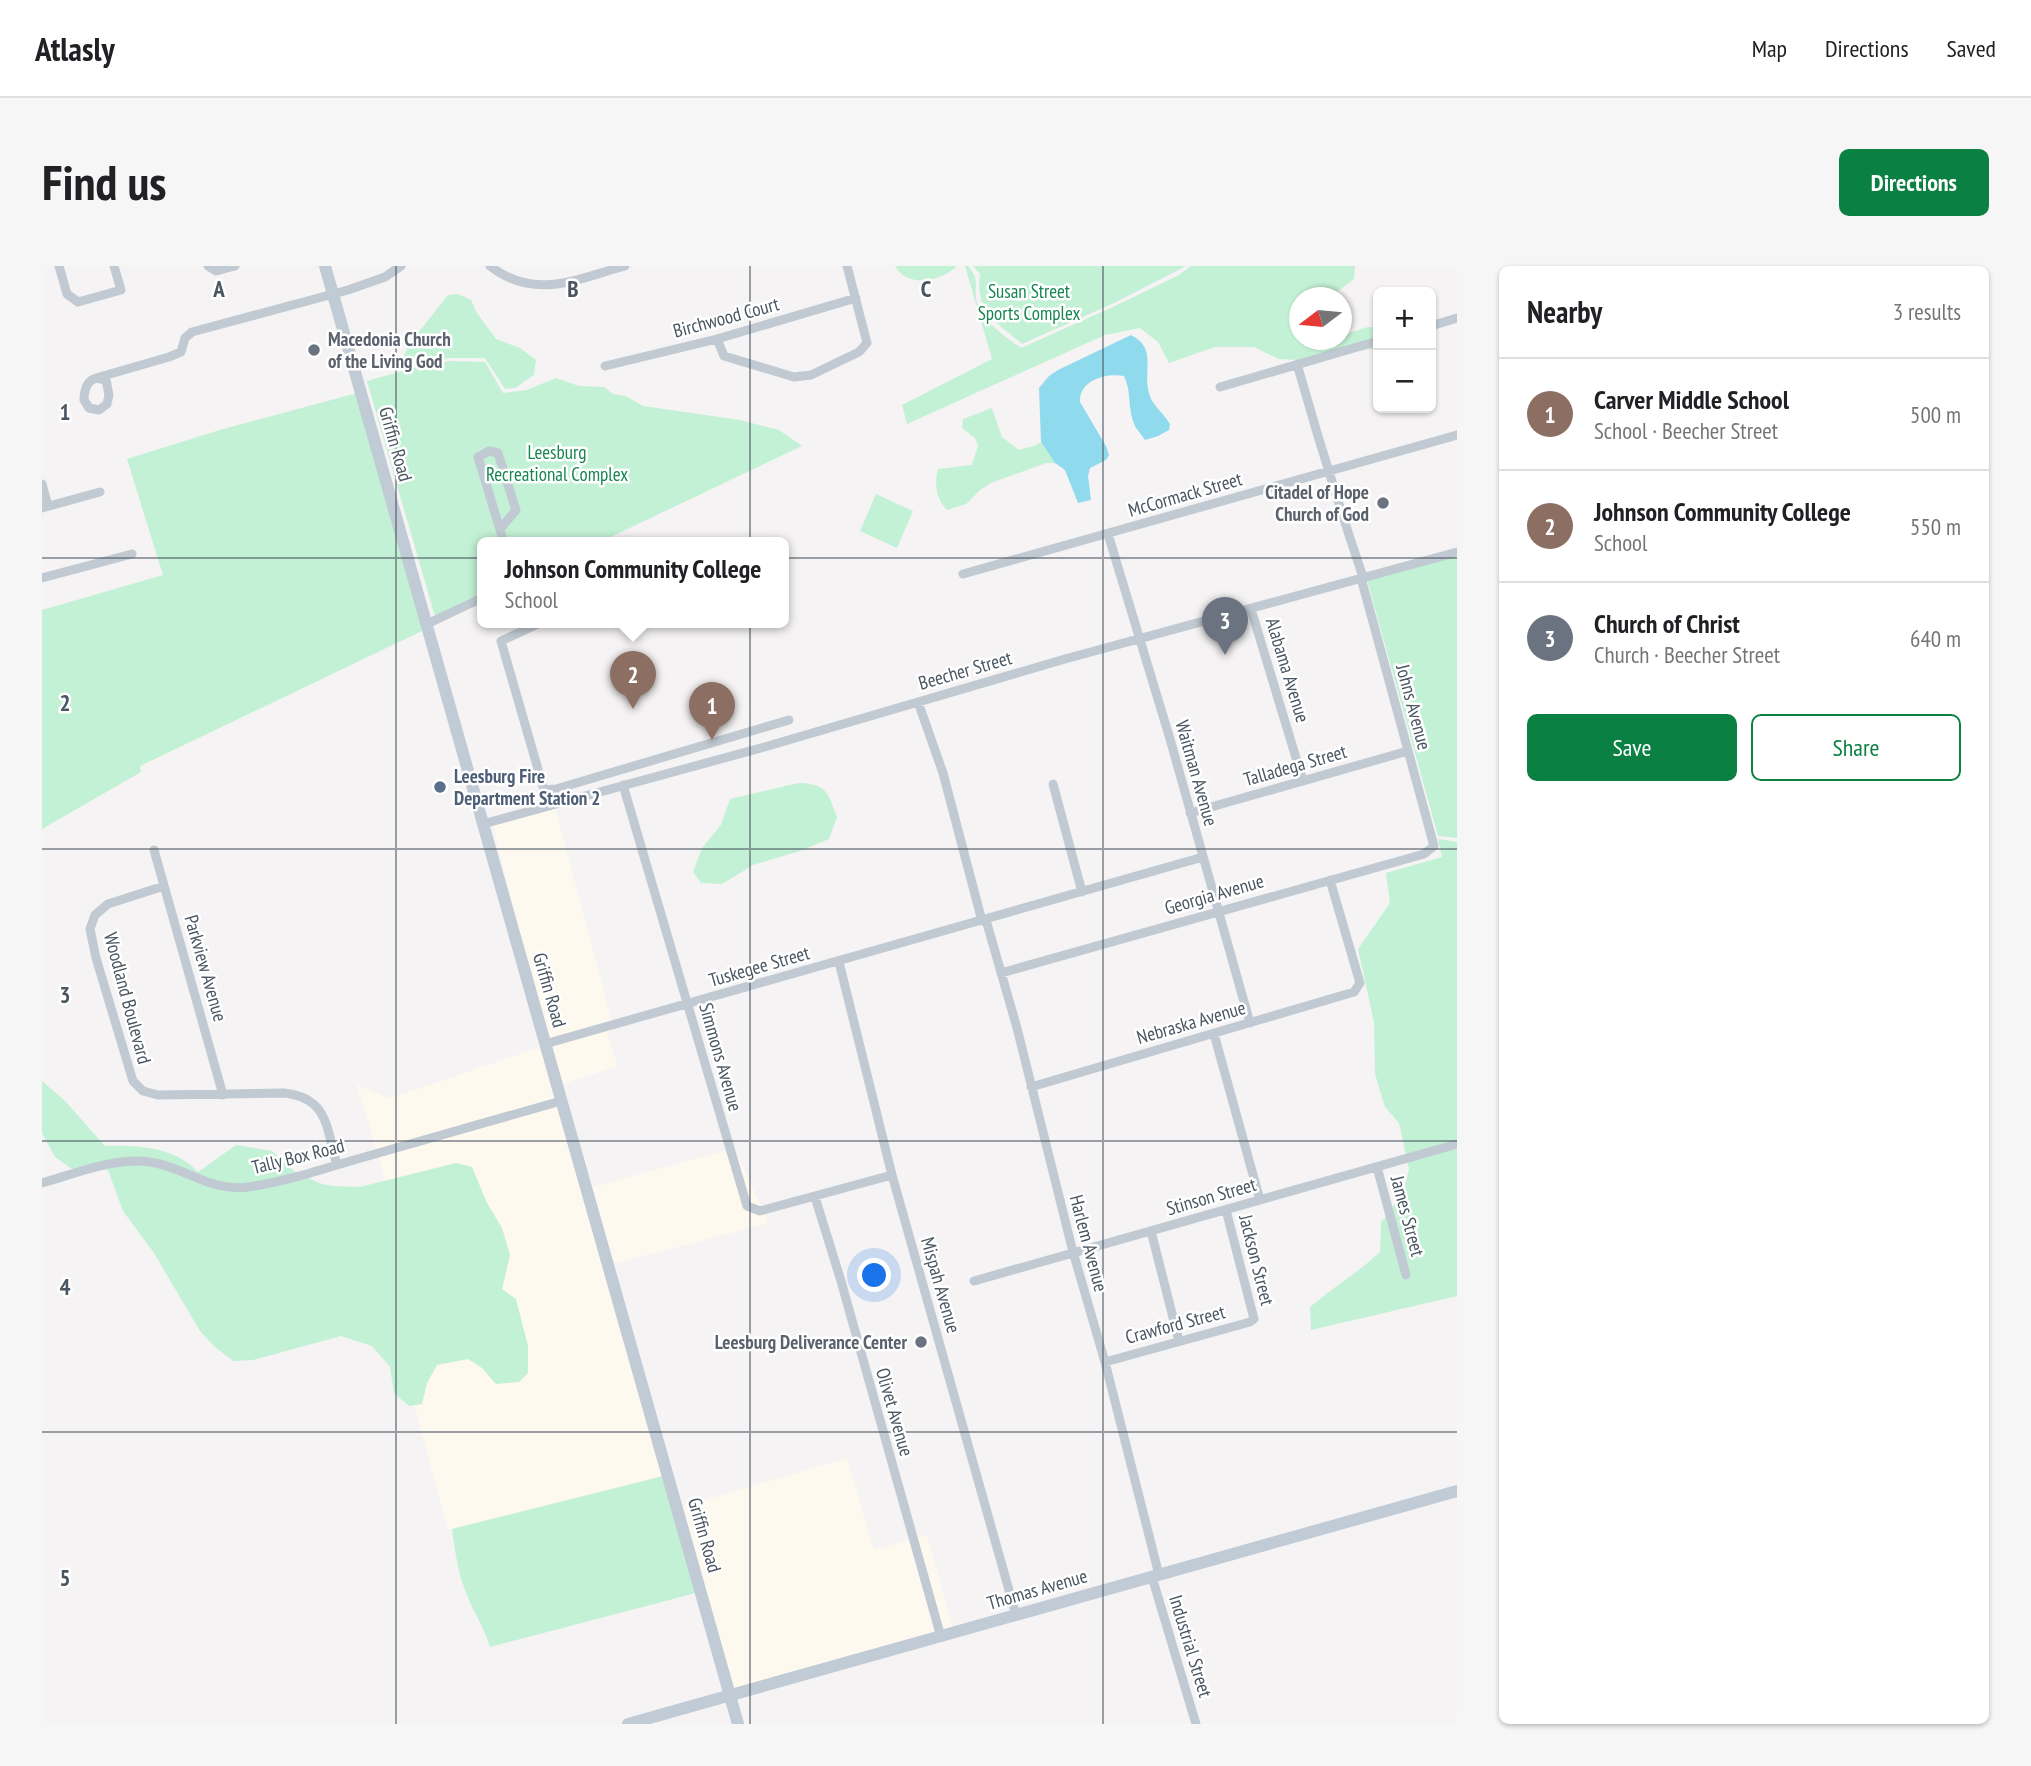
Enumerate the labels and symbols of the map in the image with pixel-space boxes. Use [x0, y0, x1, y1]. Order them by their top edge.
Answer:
text: A [212, 274, 225, 303]
text: B [567, 274, 579, 303]
text: C [921, 274, 932, 303]
park label: Susan Street Sports Complex [978, 279, 1081, 325]
north arrow [1289, 287, 1352, 350]
street label: Birchwood Court [670, 291, 782, 343]
place label: Macedonia Church of the Living God [328, 327, 451, 373]
marker: Macedonia Church of the Living God [306, 342, 322, 358]
text: 1 [60, 397, 71, 426]
street label: Griffin Road [374, 404, 418, 484]
park label: Leesburg Recreational Complex [486, 440, 628, 486]
street label: McCormack Street [1125, 466, 1246, 522]
place label: Citadel of Hope Church of God [1265, 480, 1369, 526]
marker: Citadel of Hope Church of God [1375, 495, 1391, 511]
pin: 3 [1202, 597, 1248, 655]
street label: Alabama Avenue [1261, 615, 1315, 725]
street label: Beecher Street [916, 645, 1015, 695]
pin: 2 [610, 651, 656, 709]
street label: Johns Avenue [1391, 661, 1437, 752]
pin: 1 [689, 682, 735, 740]
text: 2 [60, 688, 71, 717]
street label: Waitman Avenue [1170, 717, 1224, 829]
street label: Talladega Street [1241, 739, 1350, 791]
place label: Leesburg Fire Department Station 2 [454, 764, 600, 810]
marker: Leesburg Fire Department Station 2 [432, 779, 448, 795]
street label: Georgia Avenue [1162, 868, 1266, 920]
street label: Parkview Avenue [179, 912, 233, 1024]
street label: Woodland Boulevard [99, 930, 157, 1066]
street label: Tuskegee Street [706, 940, 813, 992]
street label: Griffin Road [528, 950, 572, 1030]
text: 3 [60, 980, 71, 1009]
street label: Nebraska Avenue [1134, 995, 1248, 1049]
street label: Simmons Avenue [694, 1000, 748, 1114]
street label: Tally Box Road [249, 1133, 347, 1179]
street label: Stinson Street [1163, 1172, 1259, 1220]
street label: James Street [1386, 1172, 1430, 1260]
street label: Harlem Avenue [1065, 1192, 1113, 1294]
street label: Jackson Street [1234, 1211, 1280, 1309]
street label: Mispah Avenue [916, 1234, 966, 1336]
your location [857, 1258, 891, 1292]
text: 4 [60, 1272, 71, 1301]
street label: Crawford Street [1123, 1299, 1228, 1349]
place label: Leesburg Deliverance Center [715, 1330, 907, 1354]
marker: Leesburg Deliverance Center [913, 1334, 929, 1350]
street label: Olivet Avenue [871, 1365, 919, 1459]
street label: Griffin Road [683, 1495, 727, 1575]
text: 5 [60, 1563, 71, 1592]
street label: Thomas Avenue [984, 1563, 1090, 1615]
street label: Industrial Street [1164, 1592, 1218, 1701]

